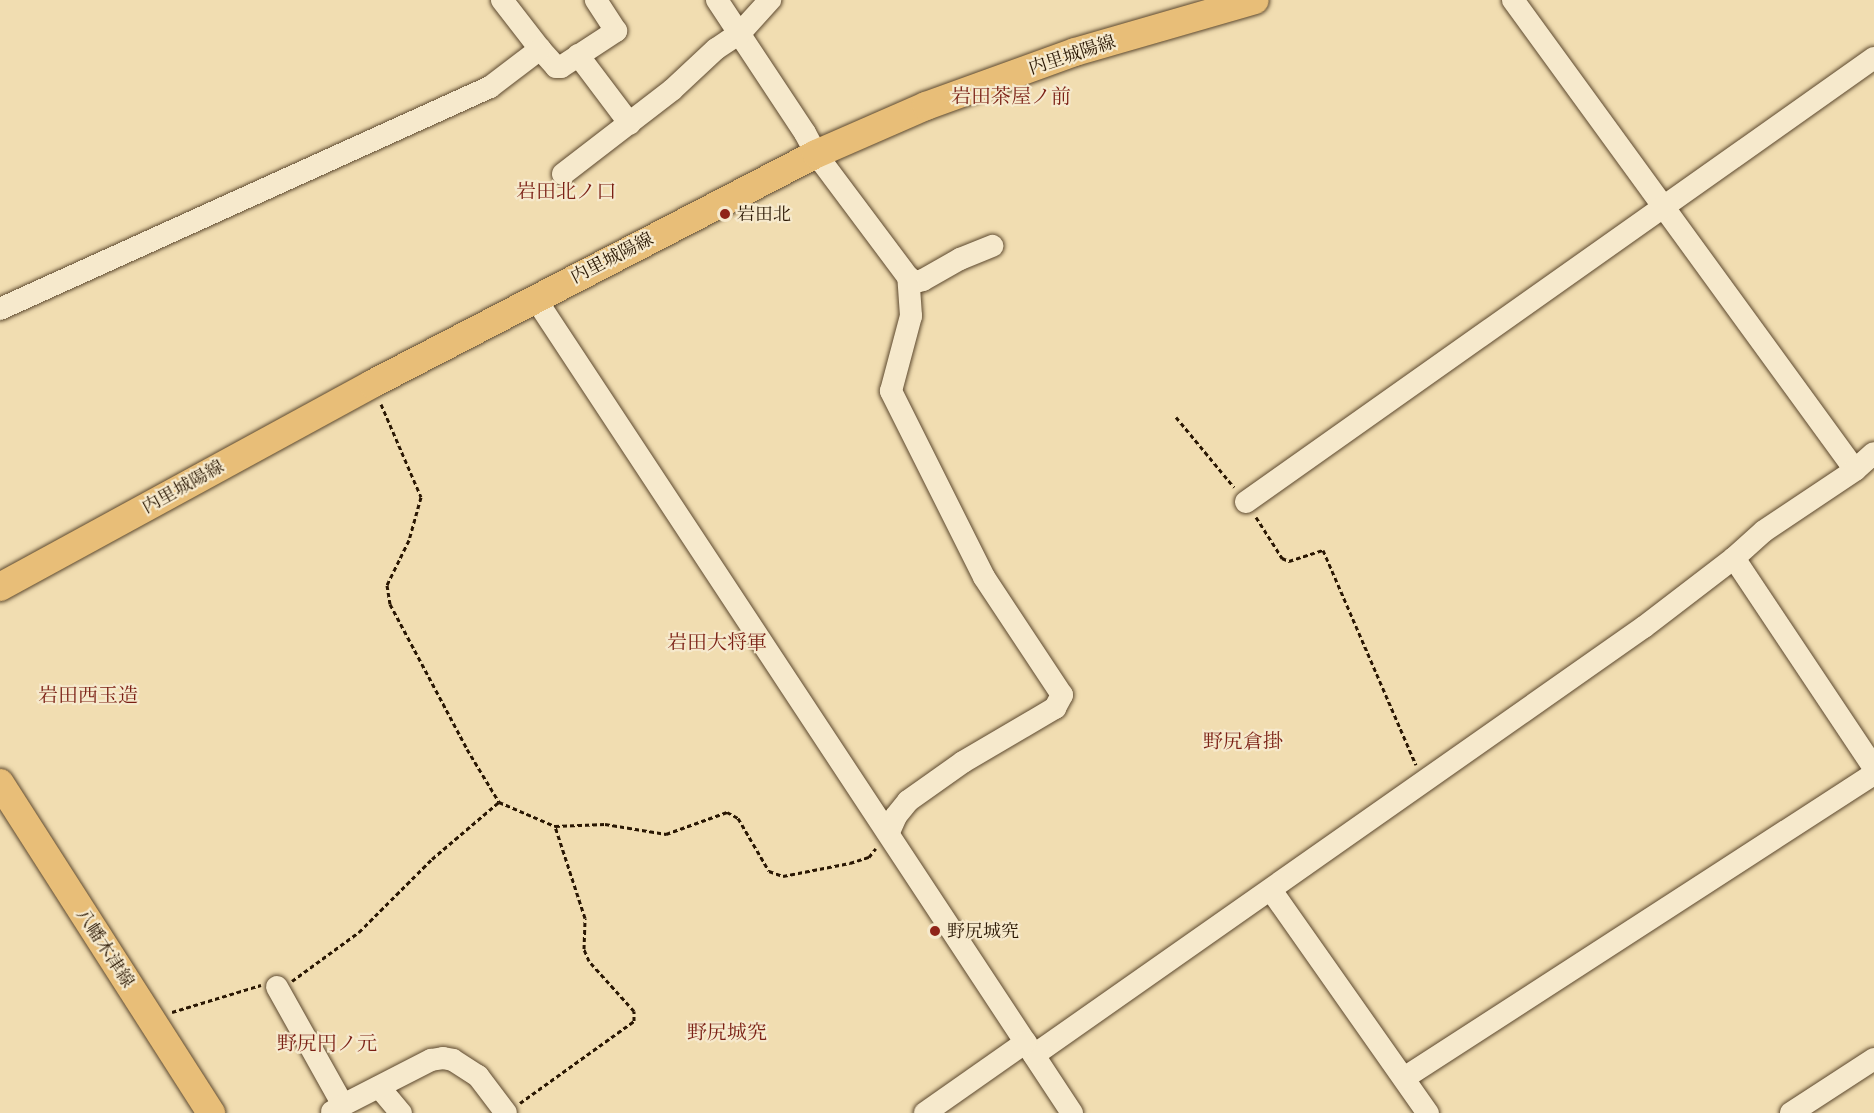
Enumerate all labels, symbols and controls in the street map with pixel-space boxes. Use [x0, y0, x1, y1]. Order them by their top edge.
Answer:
street label: 内里城陽線 [1026, 31, 1118, 79]
district label: 岩田茶屋ノ前 [951, 84, 1071, 108]
district label: 岩田北ノ口 [516, 179, 616, 203]
place label: 岩田北 [737, 203, 791, 225]
marker: 岩田北 [718, 207, 732, 221]
street label: 内里城陽線 [567, 228, 657, 288]
street label: 内里城陽線 [138, 456, 228, 518]
district label: 岩田大将軍 [667, 630, 767, 654]
district label: 岩田西玉造 [38, 683, 138, 707]
district label: 野尻倉掛 [1203, 729, 1283, 753]
street label: 八幡木津線 [71, 904, 139, 992]
place label: 野尻城究 [947, 920, 1019, 942]
marker: 野尻城究 [928, 924, 942, 938]
district label: 野尻城究 [687, 1020, 767, 1044]
district label: 野尻円ノ元 [277, 1031, 377, 1055]

